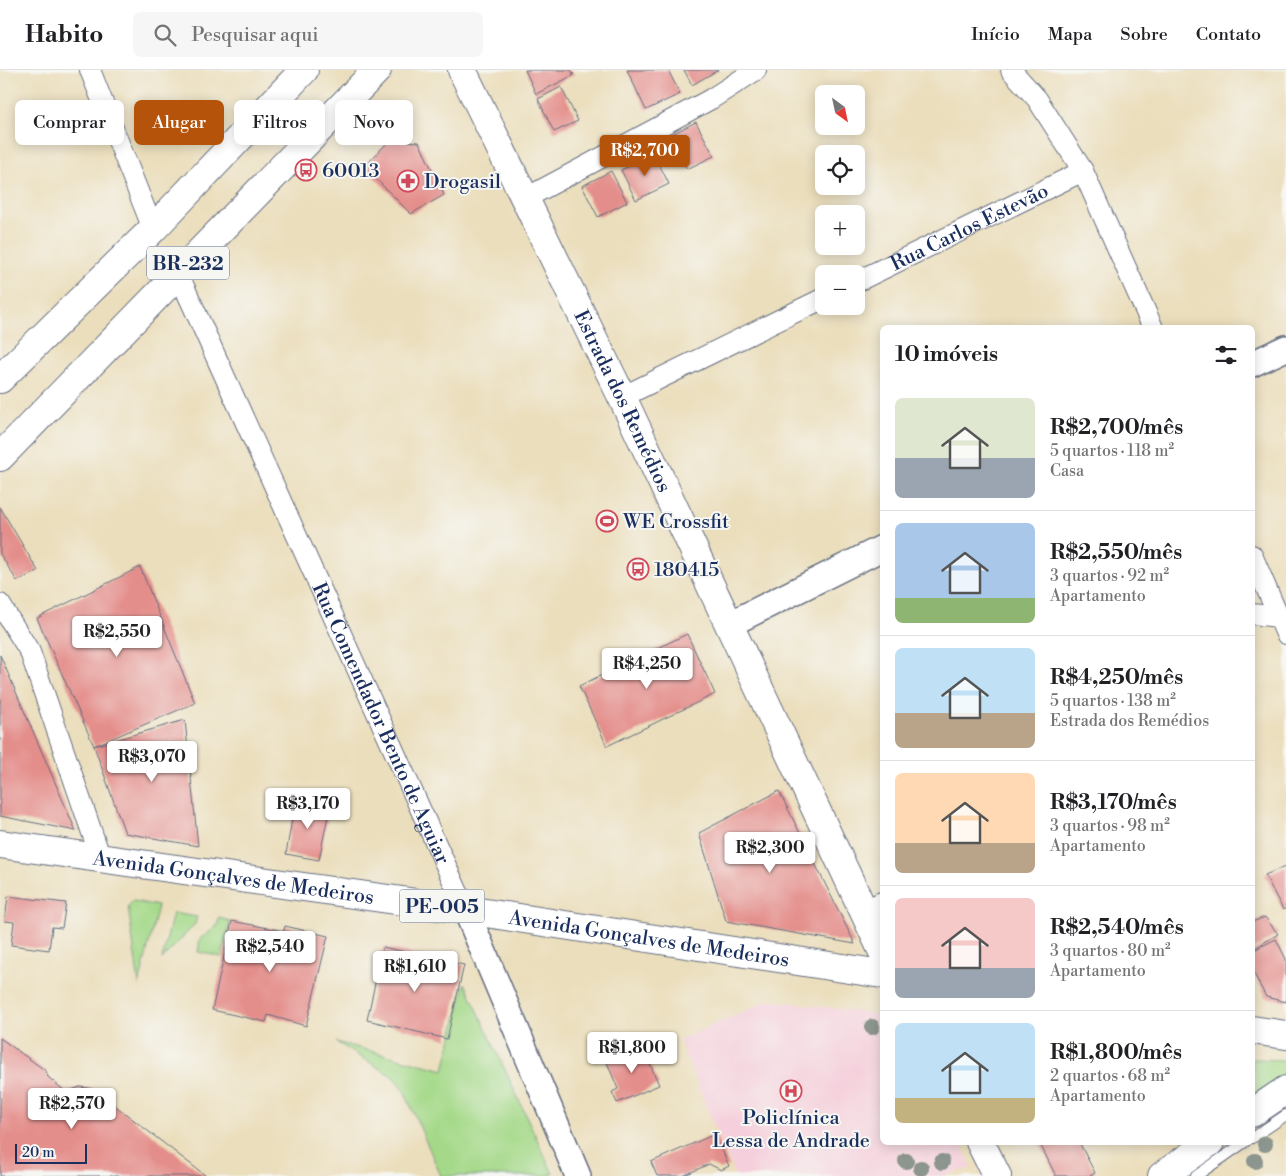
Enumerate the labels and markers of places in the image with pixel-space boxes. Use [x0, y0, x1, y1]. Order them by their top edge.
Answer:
pin: R$2,700 [599, 134, 691, 177]
bus stop icon: 60013 [294, 158, 318, 182]
place label: 60013 [322, 159, 380, 184]
pharmacy icon: Drogasil [396, 169, 420, 193]
place label: Drogasil [424, 170, 501, 195]
sports icon: WE Crossfit [595, 509, 619, 533]
place label: WE Crossfit [622, 510, 729, 535]
bus stop icon: 180415 [626, 557, 650, 581]
place label: 180415 [654, 558, 719, 583]
pin: R$2,550 [71, 616, 163, 658]
pin: R$4,250 [601, 648, 693, 690]
pin: R$3,070 [106, 740, 198, 783]
pin: R$3,170 [262, 788, 354, 830]
pin: R$2,300 [724, 832, 816, 874]
pin: R$2,540 [224, 930, 316, 973]
pin: R$1,610 [369, 950, 461, 993]
pin: R$1,800 [586, 1032, 678, 1074]
hospital icon: Policlínica Lessa de Andrade [779, 1079, 803, 1103]
pin: R$2,570 [26, 1088, 118, 1130]
place label: Policlínica Lessa de Andrade [712, 1106, 870, 1154]

